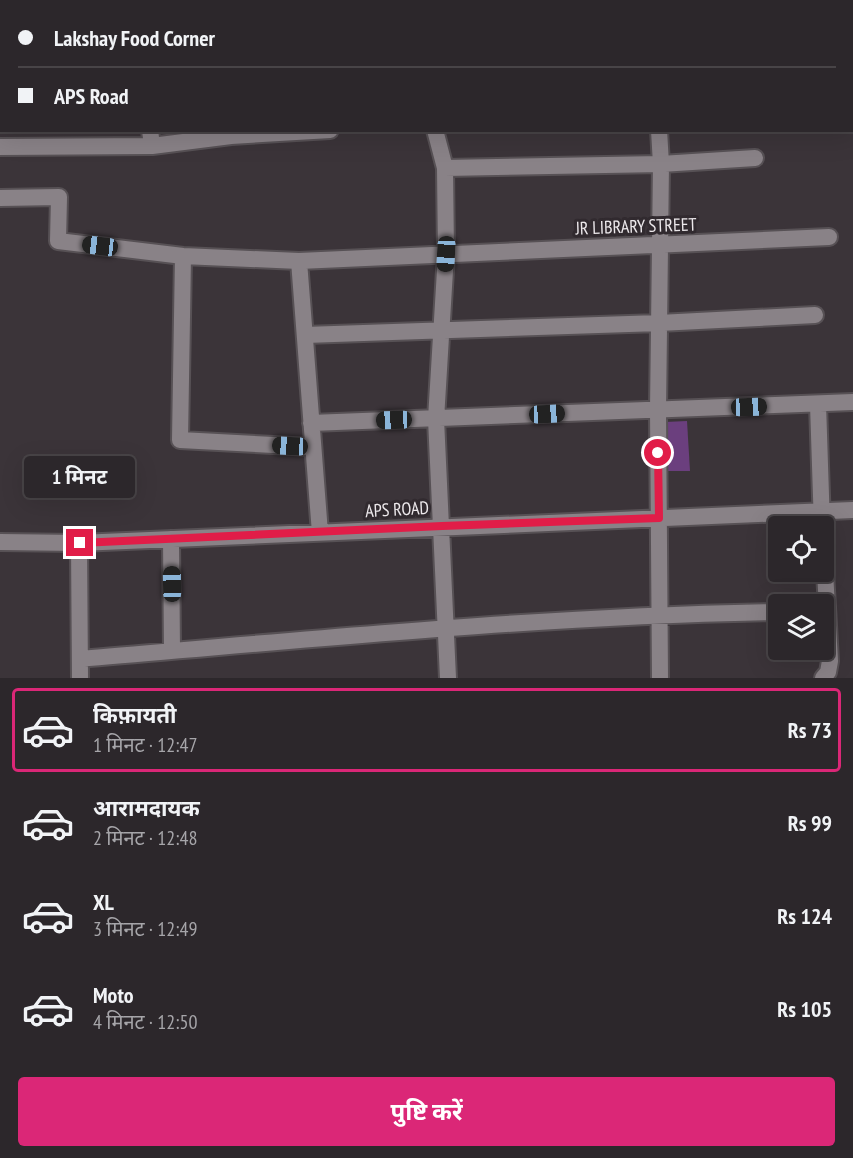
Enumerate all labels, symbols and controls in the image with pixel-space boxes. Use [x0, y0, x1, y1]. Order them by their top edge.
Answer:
text: Lakshay Food Corner [54, 24, 215, 52]
text: APS Road [54, 82, 129, 110]
street label: JR LIBRARY STREET [574, 212, 697, 240]
car [81, 235, 119, 257]
car [436, 236, 456, 272]
car [731, 397, 767, 417]
car [529, 404, 565, 424]
car [376, 410, 412, 430]
car [272, 436, 308, 456]
route start [644, 439, 671, 466]
callout: 1 मिनट [25, 456, 136, 498]
text: 1 मिनट [52, 464, 107, 490]
street label: APS ROAD [365, 496, 429, 522]
map controls [768, 516, 834, 660]
button: locate [768, 516, 834, 582]
route end [66, 529, 93, 556]
car [163, 566, 181, 602]
button: layers [768, 594, 834, 660]
text: किफ़ायती [93, 701, 177, 729]
icon: car [21, 703, 75, 757]
text: Rs 73 [788, 716, 832, 744]
text: 1 मिनट · 12:47 [93, 732, 197, 758]
text: आरामदायक [93, 794, 200, 822]
icon: car [21, 796, 75, 850]
text: Rs 99 [788, 809, 832, 837]
text: 2 मिनट · 12:48 [93, 825, 197, 851]
text: XL [93, 888, 114, 916]
icon: car [21, 889, 75, 943]
text: Rs 124 [777, 902, 832, 930]
text: 3 मिनट · 12:49 [93, 916, 197, 942]
text: Moto [93, 981, 134, 1009]
icon: car [21, 982, 75, 1036]
text: Rs 105 [777, 995, 832, 1023]
text: 4 मिनट · 12:50 [93, 1009, 197, 1035]
button: पुष्टि करें [18, 1077, 835, 1146]

